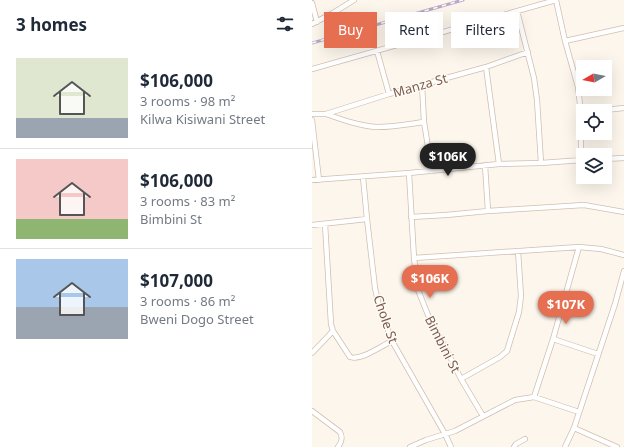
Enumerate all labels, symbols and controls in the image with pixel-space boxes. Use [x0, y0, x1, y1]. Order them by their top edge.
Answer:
chip: Buy [324, 12, 377, 48]
chip: Rent [385, 12, 443, 48]
chip: Filters [451, 12, 519, 48]
text: 3 homes [16, 13, 87, 36]
icon: filters [274, 13, 296, 35]
north arrow [576, 60, 612, 96]
map controls [576, 60, 612, 184]
text: $106,000 [140, 69, 213, 92]
street label: Manza St [391, 69, 450, 101]
icon: home [48, 74, 96, 122]
text: 3 rooms · 98 m² [140, 92, 235, 110]
button: locate [576, 104, 612, 140]
text: Kilwa Kisiwani Street [140, 110, 265, 128]
pin: $106K [420, 143, 476, 177]
text: $106K [429, 147, 467, 165]
button: layers [576, 148, 612, 184]
text: $106,000 [140, 169, 213, 192]
icon: home [48, 175, 96, 223]
text: 3 rooms · 83 m² [140, 192, 235, 210]
text: Bimbini St [140, 210, 202, 228]
pin: $106K [402, 265, 458, 299]
text: $107,000 [140, 269, 213, 292]
text: $106K [411, 269, 449, 287]
icon: home [48, 275, 96, 323]
pin: $107K [538, 291, 594, 325]
text: 3 rooms · 86 m² [140, 292, 235, 310]
street label: Chole St [369, 292, 403, 346]
text: $107K [547, 295, 585, 313]
text: Bweni Dogo Street [140, 310, 254, 328]
street label: Bimbini St [421, 312, 465, 376]

